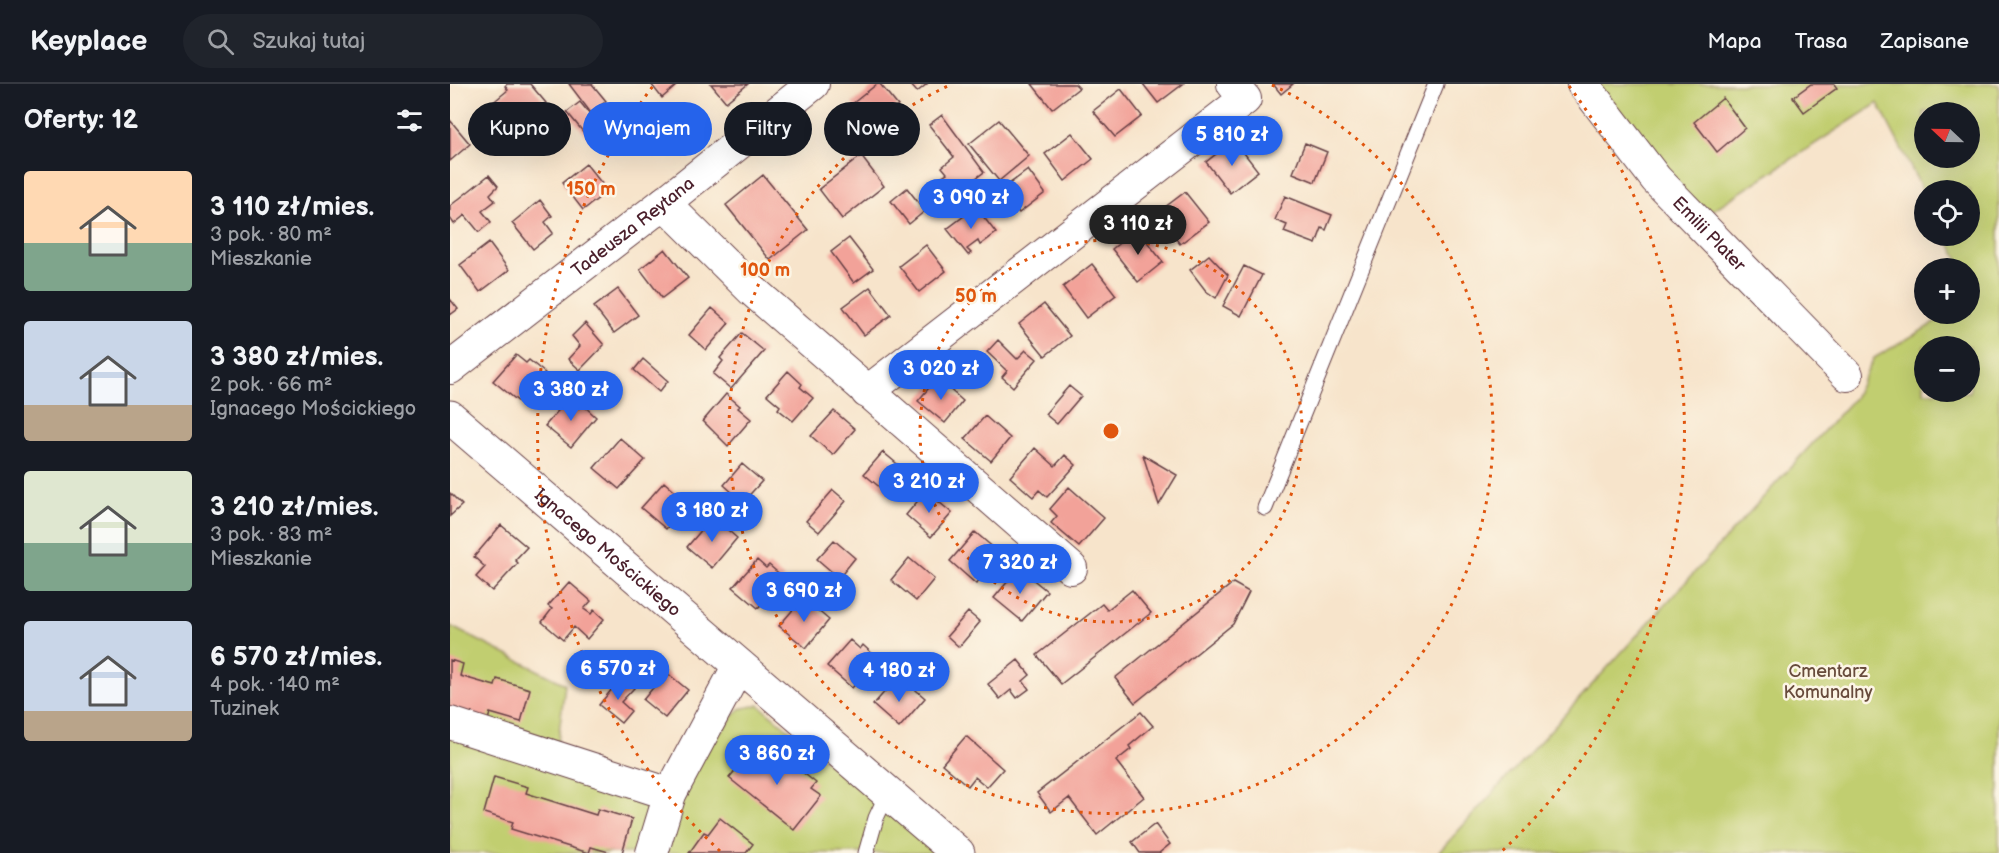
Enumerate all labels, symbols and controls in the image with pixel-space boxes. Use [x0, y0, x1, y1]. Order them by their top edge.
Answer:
search box [183, 14, 603, 68]
text: Keyplace [30, 25, 147, 58]
icon: search [204, 25, 237, 58]
text: Szukaj tutaj [252, 28, 365, 55]
text: Mapa [1708, 29, 1762, 54]
text: Trasa [1795, 29, 1848, 54]
text: Zapisane [1881, 29, 1969, 54]
chip: Kupno [468, 102, 571, 156]
chip: Wynajem [583, 102, 712, 156]
chip: Filtry [724, 102, 812, 156]
chip: Nowe [824, 102, 920, 156]
north arrow [1914, 102, 1980, 168]
map controls [1914, 102, 1980, 402]
icon: filters [393, 104, 426, 137]
text: Oferty: 12 [24, 105, 138, 136]
pin: 5 810 zł [1170, 116, 1294, 167]
text: 5 810 zł [1196, 123, 1268, 147]
street label: Tadeusza Reytana [567, 173, 698, 281]
text: 150 m [566, 179, 616, 200]
pin: 3 090 zł [909, 179, 1033, 230]
button: locate [1914, 180, 1980, 246]
text: 3 090 zł [933, 186, 1009, 210]
text: 3 110 zł/mies. [210, 192, 374, 223]
street label: Emilii Plater [1668, 192, 1751, 276]
icon: home [72, 195, 144, 267]
pin: 3 110 zł [1076, 205, 1200, 256]
text: 3 110 zł [1103, 212, 1173, 236]
text: 3 pok. · 80 m² [210, 223, 332, 247]
text: Mieszkanie [210, 247, 312, 271]
button: + [1914, 258, 1980, 324]
text: 100 m [740, 260, 790, 281]
text: 50 m [955, 286, 997, 307]
button: − [1914, 336, 1980, 402]
text: 3 380 zł/mies. [210, 342, 383, 373]
icon: home [72, 345, 144, 417]
pin: 3 020 zł [879, 350, 1003, 401]
text: 3 020 zł [903, 357, 979, 381]
pin: 3 380 zł [509, 371, 633, 422]
text: 2 pok. · 66 m² [210, 373, 332, 397]
text: 3 380 zł [533, 378, 609, 402]
text: Ignacego Mościckiego [210, 397, 416, 421]
centre of rings [1101, 421, 1121, 441]
pin: 3 210 zł [867, 463, 991, 514]
text: 3 210 zł [893, 470, 965, 494]
street label: Ignacego Mościckiego [531, 484, 685, 621]
text: 3 210 zł/mies. [210, 492, 378, 523]
pin: 3 180 zł [650, 492, 774, 543]
icon: home [72, 495, 144, 567]
text: 3 180 zł [676, 499, 748, 523]
text: 3 pok. · 83 m² [210, 523, 332, 547]
pin: 7 320 zł [958, 544, 1082, 595]
text: Mieszkanie [210, 547, 312, 571]
text: 7 320 zł [982, 551, 1058, 575]
pin: 3 690 zł [742, 572, 866, 623]
text: 3 690 zł [766, 579, 842, 603]
text: 6 570 zł/mies. [210, 642, 382, 673]
icon: home [72, 645, 144, 717]
pin: 6 570 zł [556, 650, 680, 701]
pin: 4 180 zł [837, 652, 961, 703]
text: 6 570 zł [580, 657, 656, 681]
text: 4 180 zł [863, 659, 936, 683]
park label: Cmentarz Komunalny [1783, 661, 1873, 703]
text: 4 pok. · 140 m² [210, 673, 340, 697]
text: Tuzinek [210, 697, 279, 721]
pin: 3 860 zł [715, 735, 839, 786]
text: 3 860 zł [739, 742, 815, 766]

